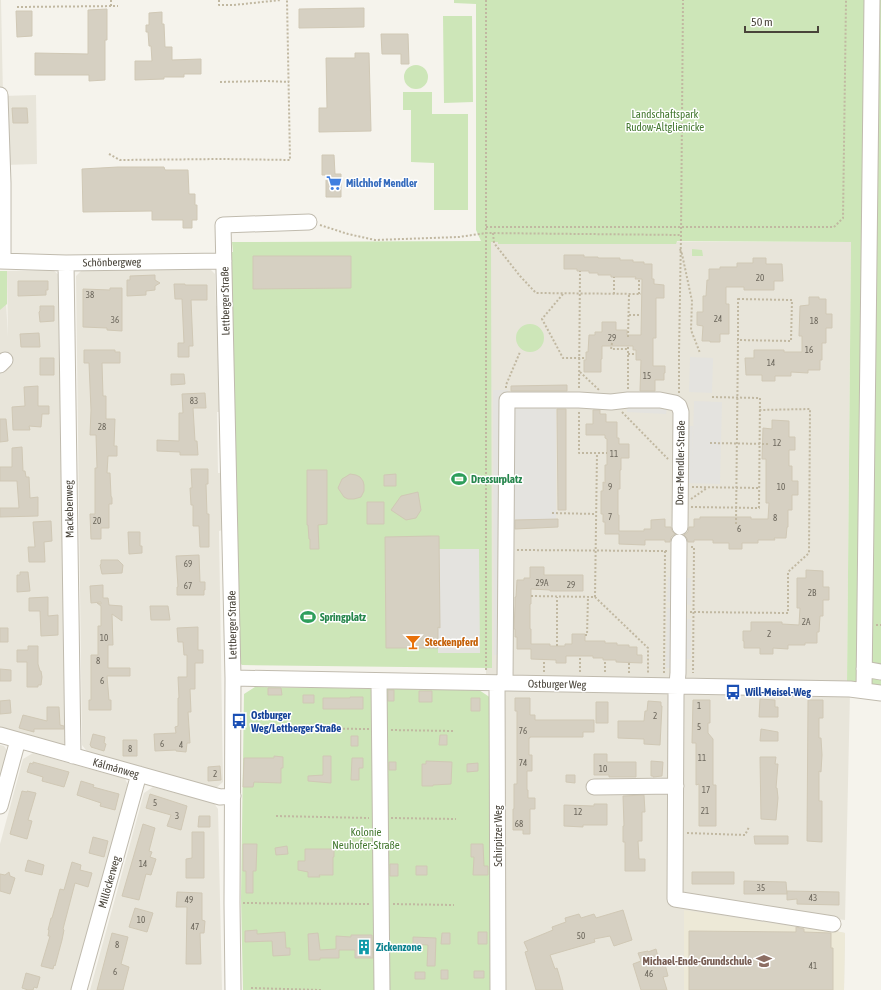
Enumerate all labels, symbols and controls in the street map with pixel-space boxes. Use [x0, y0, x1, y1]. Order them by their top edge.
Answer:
scale bar [745, 8, 818, 34]
text: 50 m [751, 15, 773, 29]
park label: Landschaftspark Rudow-Altglienicke [626, 108, 704, 133]
supermarket icon: Milchhof Mendler [325, 174, 343, 192]
place label: Milchhof Mendler [346, 177, 418, 189]
street label: Schönbergweg [83, 255, 142, 269]
street label: Lettberger Straße [218, 266, 232, 336]
house number: 20 [756, 273, 764, 283]
house number: 38 [86, 290, 94, 300]
house number: 24 [714, 314, 722, 324]
house number: 36 [111, 315, 119, 325]
house number: 18 [810, 316, 818, 326]
house number: 29 [608, 333, 616, 343]
house number: 16 [805, 345, 813, 355]
house number: 14 [767, 358, 775, 368]
house number: 15 [643, 371, 651, 381]
house number: 83 [190, 396, 198, 406]
street label: Dora-Mendler-Straße [673, 420, 687, 506]
house number: 28 [98, 422, 106, 432]
house number: 12 [773, 438, 781, 448]
house number: 11 [610, 449, 618, 459]
sports icon: Dressurplatz [450, 470, 468, 488]
place label: Dressurplatz [471, 473, 522, 485]
street label: Mackebenweg [62, 480, 76, 538]
house number: 9 [608, 482, 612, 492]
house number: 10 [777, 482, 785, 492]
house number: 7 [608, 512, 612, 522]
house number: 8 [773, 513, 777, 523]
house number: 20 [93, 516, 101, 526]
house number: 6 [737, 524, 741, 534]
house number: 69 [184, 559, 192, 569]
house number: 29A [536, 578, 549, 588]
house number: 29 [567, 580, 575, 590]
house number: 67 [184, 581, 192, 591]
house number: 2B [808, 588, 817, 598]
street label: Lettberger Straße [225, 590, 239, 660]
sports icon: Springplatz [299, 608, 317, 626]
place label: Springplatz [320, 611, 366, 623]
house number: 2A [802, 617, 811, 627]
house number: 2 [767, 629, 771, 639]
house number: 10 [100, 633, 108, 643]
bar icon: Steckenpferd [404, 633, 422, 651]
place label: Steckenpferd [425, 636, 478, 648]
house number: 8 [96, 656, 100, 666]
house number: 6 [100, 676, 104, 686]
street label: Ostburger Weg [528, 677, 587, 691]
bus stop icon: Will-Meisel-Weg [724, 683, 742, 701]
place label: Will-Meisel-Weg [744, 686, 811, 698]
house number: 1 [697, 701, 701, 711]
place label: Ostburger Weg/Lettberger Straße [250, 709, 341, 734]
house number: 2 [653, 711, 657, 721]
bus stop icon: Ostburger Weg/Lettberger Straße [230, 712, 248, 730]
house number: 5 [697, 722, 701, 732]
house number: 76 [519, 726, 527, 736]
house number: 6 [160, 739, 164, 749]
house number: 4 [179, 740, 183, 750]
house number: 8 [128, 744, 132, 754]
house number: 11 [698, 753, 706, 763]
street label: Kálmánweg [91, 756, 141, 780]
house number: 74 [519, 758, 527, 768]
house number: 10 [599, 764, 607, 774]
house number: 2 [213, 769, 217, 779]
house number: 17 [702, 785, 710, 795]
house number: 5 [153, 798, 157, 808]
street label: Schirpitzer Weg [492, 805, 504, 867]
house number: 21 [701, 806, 709, 816]
house number: 12 [574, 807, 582, 817]
house number: 3 [175, 811, 179, 821]
house number: 68 [515, 819, 523, 829]
park label: Kolonie Neuhofer-Straße [332, 826, 400, 851]
street label: Millöckerweg [96, 854, 122, 910]
house number: 14 [139, 859, 147, 869]
house number: 35 [757, 883, 765, 893]
house number: 43 [809, 893, 817, 903]
house number: 49 [185, 895, 193, 905]
house number: 10 [137, 915, 145, 925]
house number: 47 [191, 922, 199, 932]
house number: 50 [577, 931, 585, 941]
building icon: Zickenzone [355, 938, 373, 956]
house number: 8 [115, 940, 119, 950]
place label: Zickenzone [376, 941, 422, 953]
school or university icon: Michael-Ende-Grundschule [755, 952, 773, 970]
place label: Michael-Ende-Grundschule [643, 955, 752, 967]
house number: 41 [809, 961, 817, 971]
house number: 6 [113, 967, 117, 977]
house number: 46 [645, 969, 653, 979]

